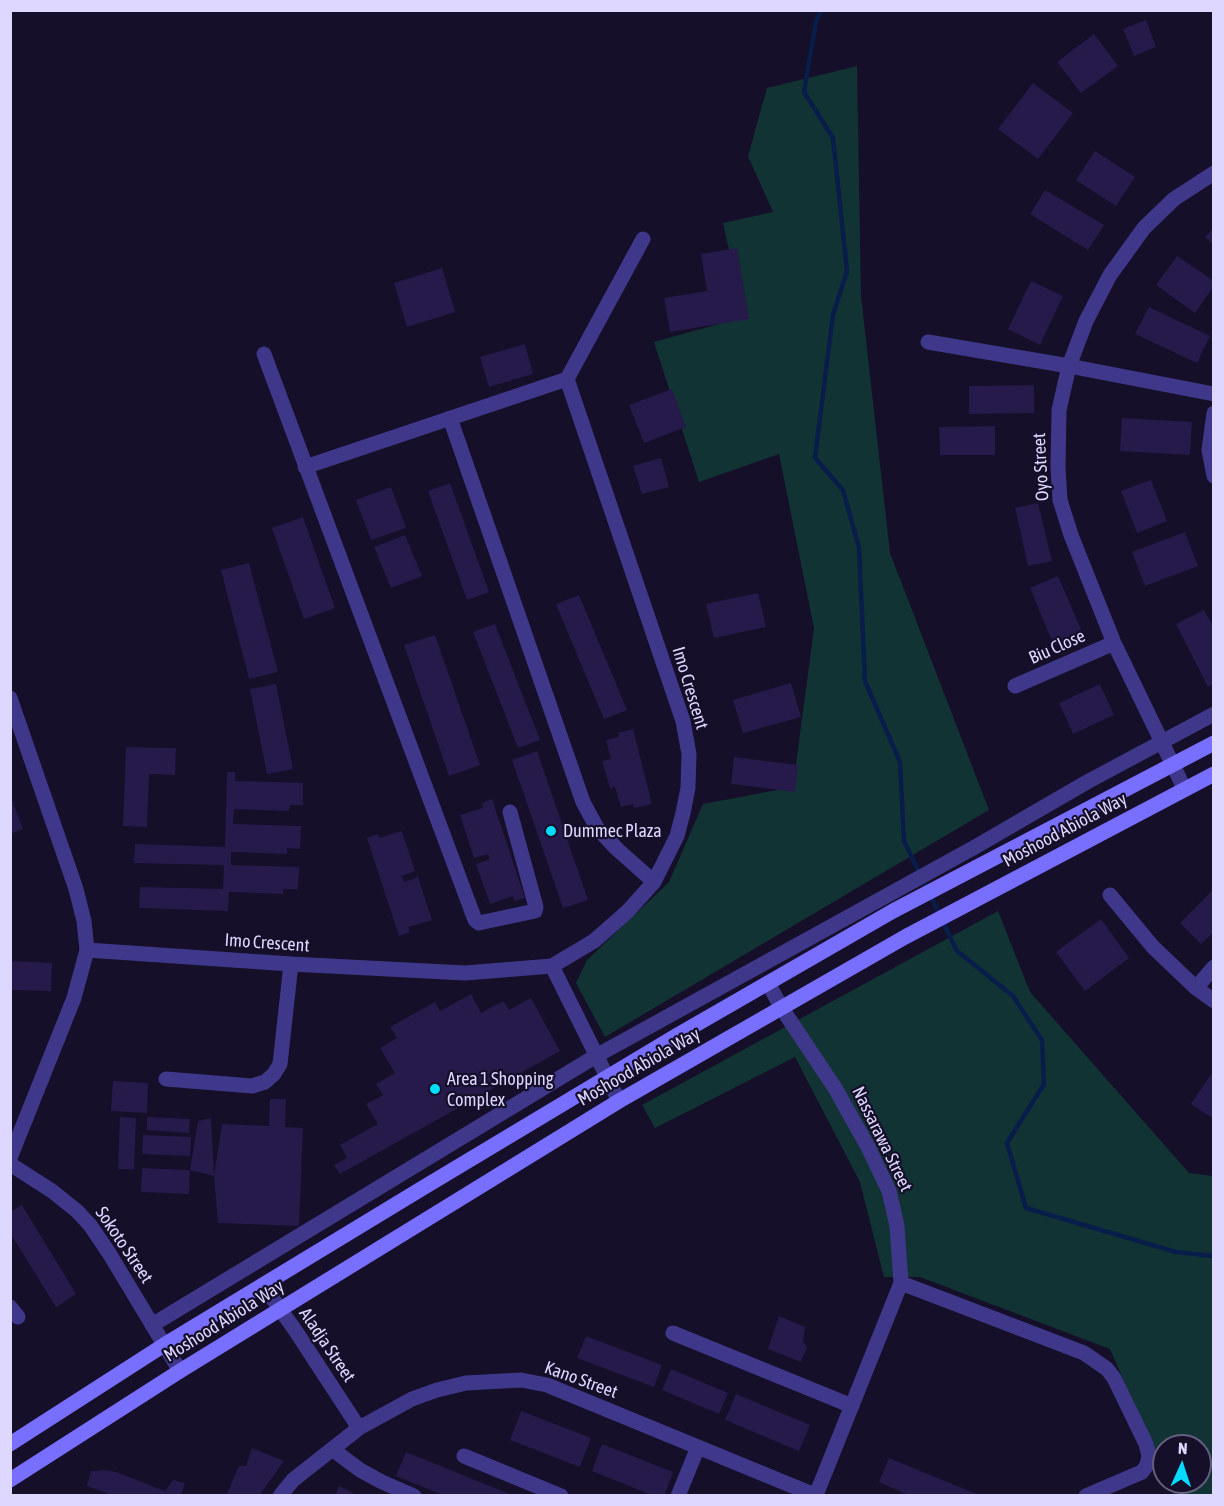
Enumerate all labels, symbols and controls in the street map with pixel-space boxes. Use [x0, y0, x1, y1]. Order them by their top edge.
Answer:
street label: Oyo Street [1028, 432, 1054, 502]
street label: Biu Close [1025, 625, 1089, 669]
street label: Imo Crescent [667, 644, 713, 732]
street label: Moshood Abiola Way [999, 788, 1131, 872]
place label: Dummec Plaza [563, 820, 662, 842]
marker: Dummec Plaza [544, 824, 558, 838]
street label: Imo Crescent [224, 929, 310, 957]
street label: Moshood Abiola Way [574, 1023, 704, 1111]
place label: Area 1 Shopping Complex [447, 1068, 553, 1110]
marker: Area 1 Shopping Complex [428, 1082, 442, 1096]
street label: Nassarawa Street [847, 1083, 917, 1195]
street label: Sokoto Street [91, 1203, 157, 1287]
street label: Moshood Abiola Way [160, 1275, 288, 1367]
street label: Aladja Street [294, 1304, 360, 1386]
street label: Kano Street [542, 1357, 620, 1403]
north arrow [1152, 1434, 1212, 1494]
text: N [1178, 1439, 1188, 1457]

